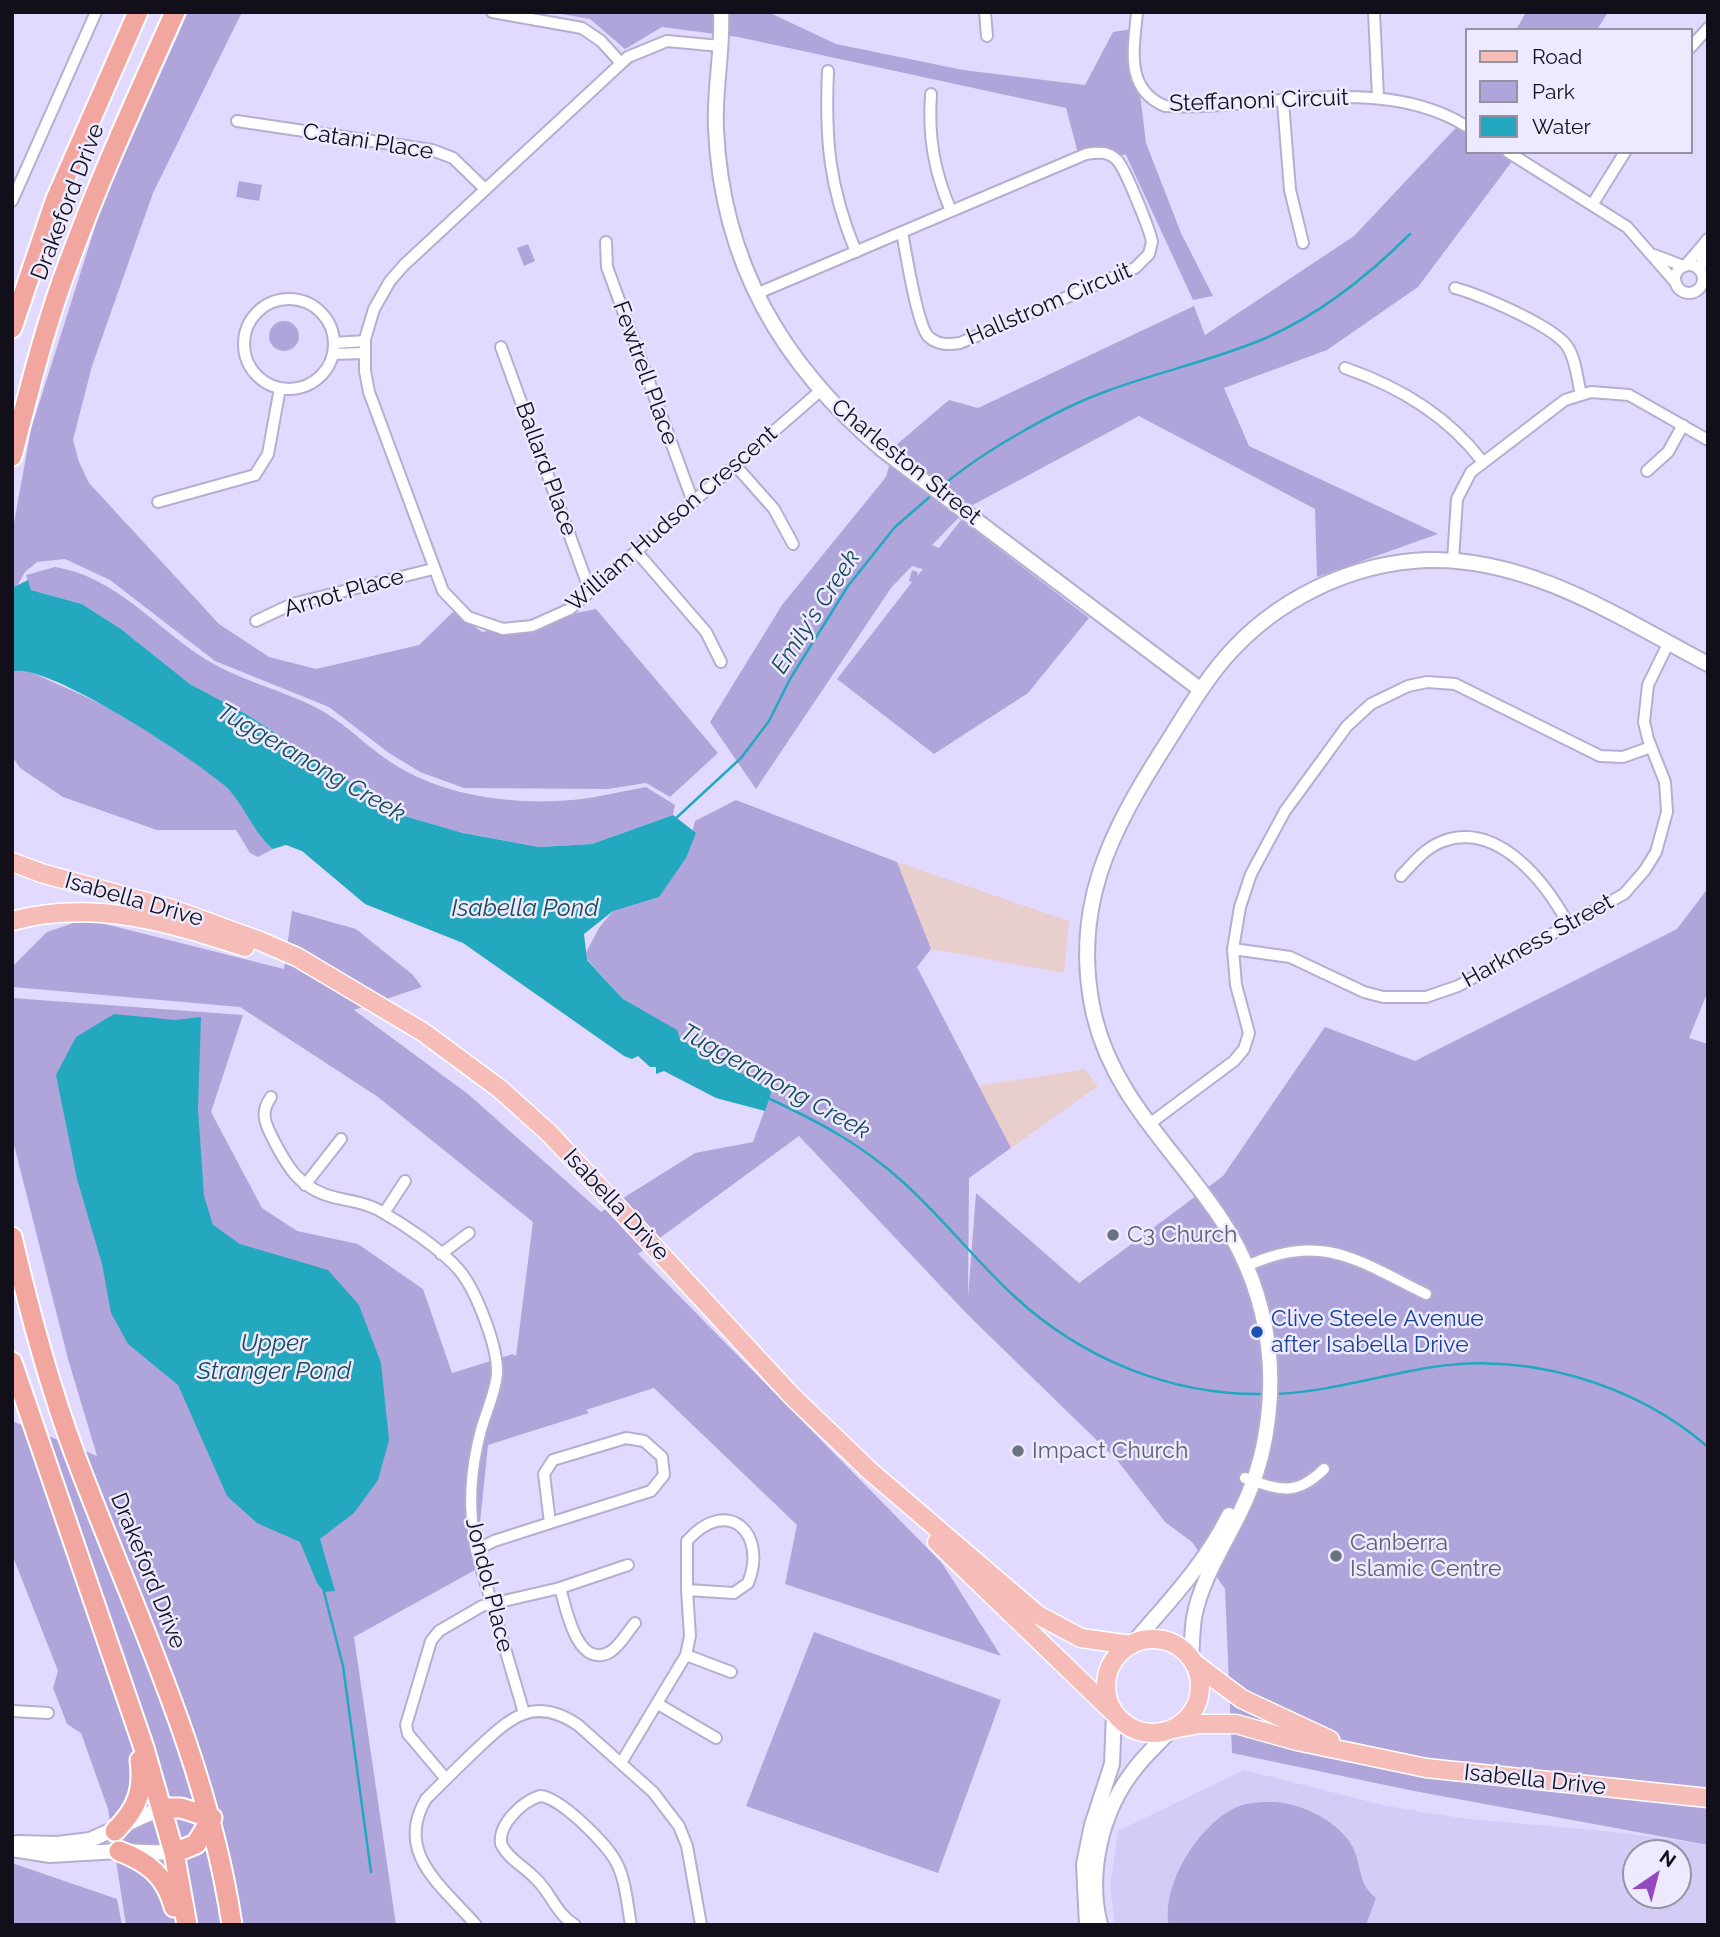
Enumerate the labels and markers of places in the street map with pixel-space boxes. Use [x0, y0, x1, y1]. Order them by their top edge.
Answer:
place label: C3 Church [1127, 1221, 1238, 1249]
marker: C3 Church [1105, 1227, 1121, 1243]
place label: Clive Steele Avenue after Isabella Drive [1271, 1305, 1484, 1359]
marker: Clive Steele Avenue after Isabella Drive [1249, 1324, 1265, 1340]
place label: Impact Church [1032, 1437, 1188, 1465]
marker: Impact Church [1010, 1443, 1026, 1459]
place label: Canberra Islamic Centre [1350, 1529, 1502, 1583]
marker: Canberra Islamic Centre [1328, 1548, 1344, 1564]

